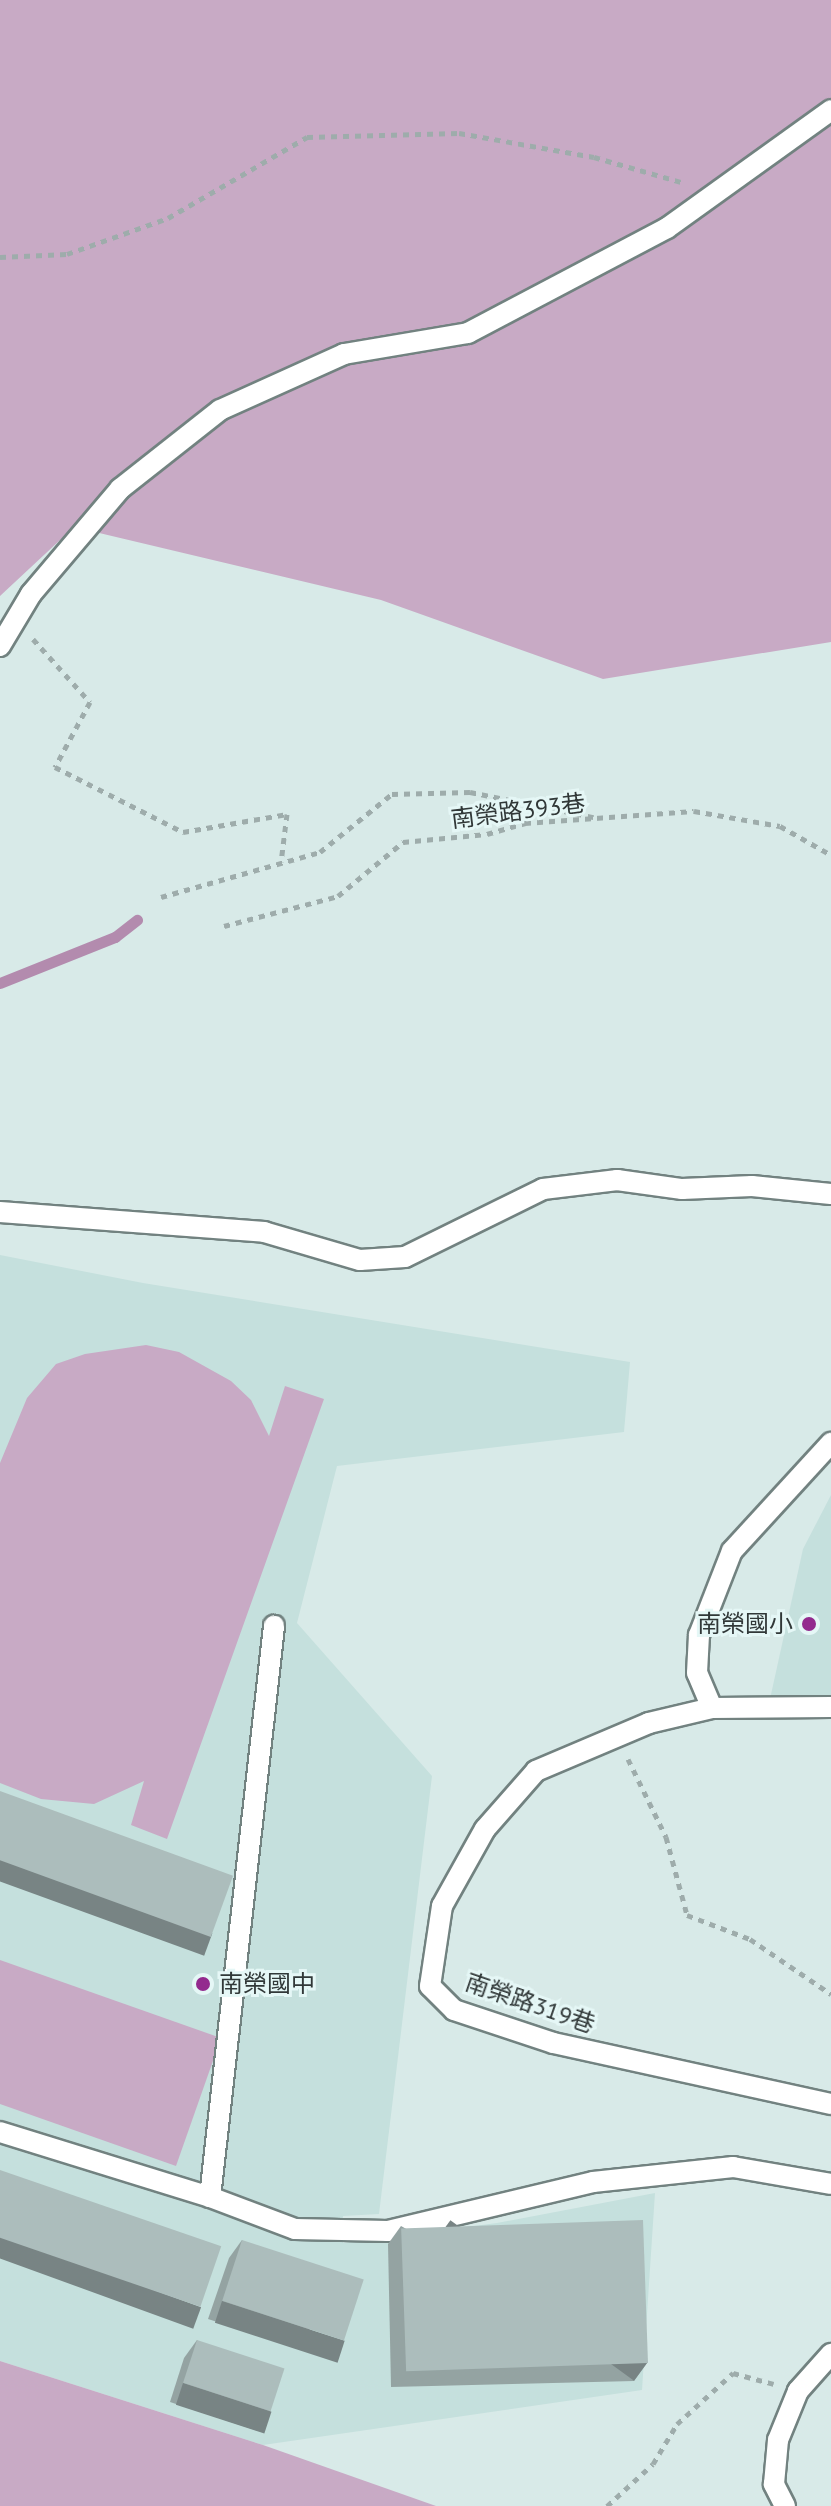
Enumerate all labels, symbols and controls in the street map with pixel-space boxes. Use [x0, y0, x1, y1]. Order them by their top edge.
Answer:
street label: 南榮路393巷 [449, 788, 587, 834]
place label: 南榮國小 [697, 1610, 793, 1638]
marker: 南榮國小 [800, 1615, 818, 1633]
street label: 南榮路319巷 [461, 1967, 599, 2039]
place label: 南榮國中 [219, 1970, 315, 1998]
marker: 南榮國中 [194, 1975, 212, 1993]

